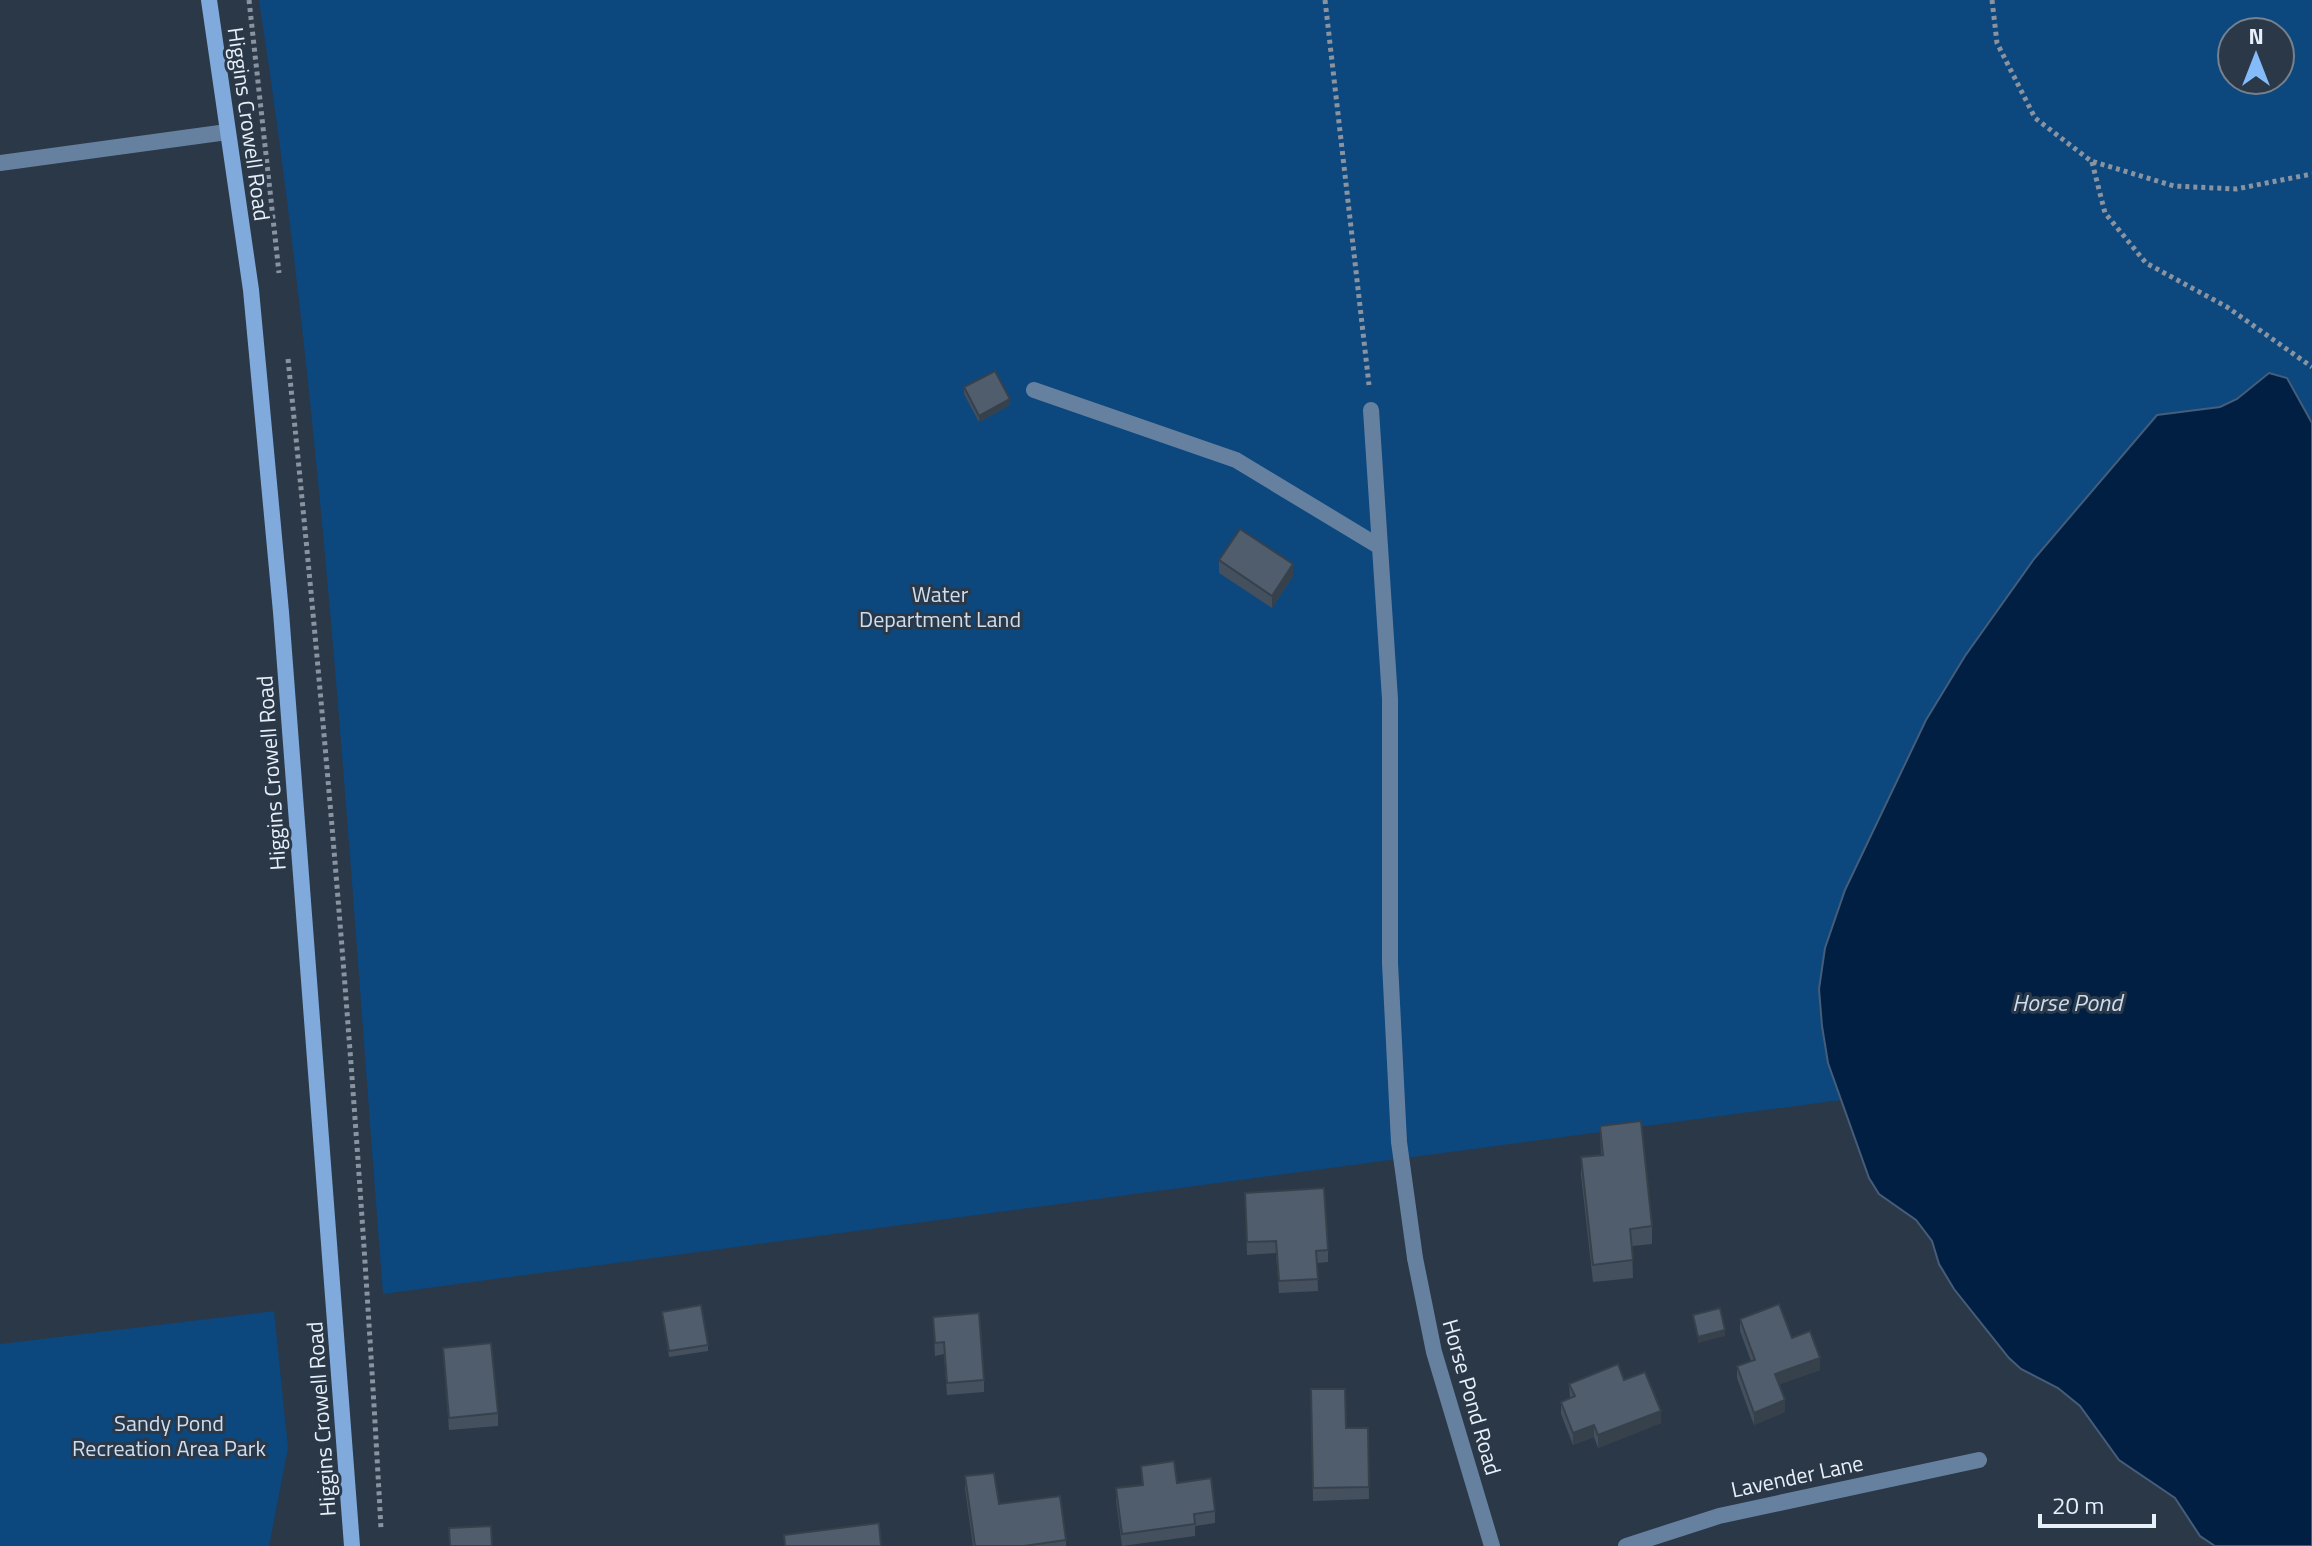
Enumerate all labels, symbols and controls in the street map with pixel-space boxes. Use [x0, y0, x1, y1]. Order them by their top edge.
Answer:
north arrow [2216, 16, 2296, 96]
text: N [2248, 19, 2264, 53]
street label: Higgins Crowell Road [219, 25, 279, 223]
park label: Water Department Land [859, 577, 1021, 636]
street label: Higgins Crowell Road [247, 674, 295, 872]
water label: Horse Pond [2012, 984, 2125, 1020]
street label: Horse Pond Road [1434, 1315, 1510, 1479]
street label: Higgins Crowell Road [297, 1320, 345, 1518]
park label: Sandy Pond Recreation Area Park [72, 1406, 266, 1465]
street label: Lavender Lane [1728, 1445, 1866, 1507]
scale bar [2040, 1478, 2154, 1528]
text: 20 m [2052, 1487, 2104, 1523]

